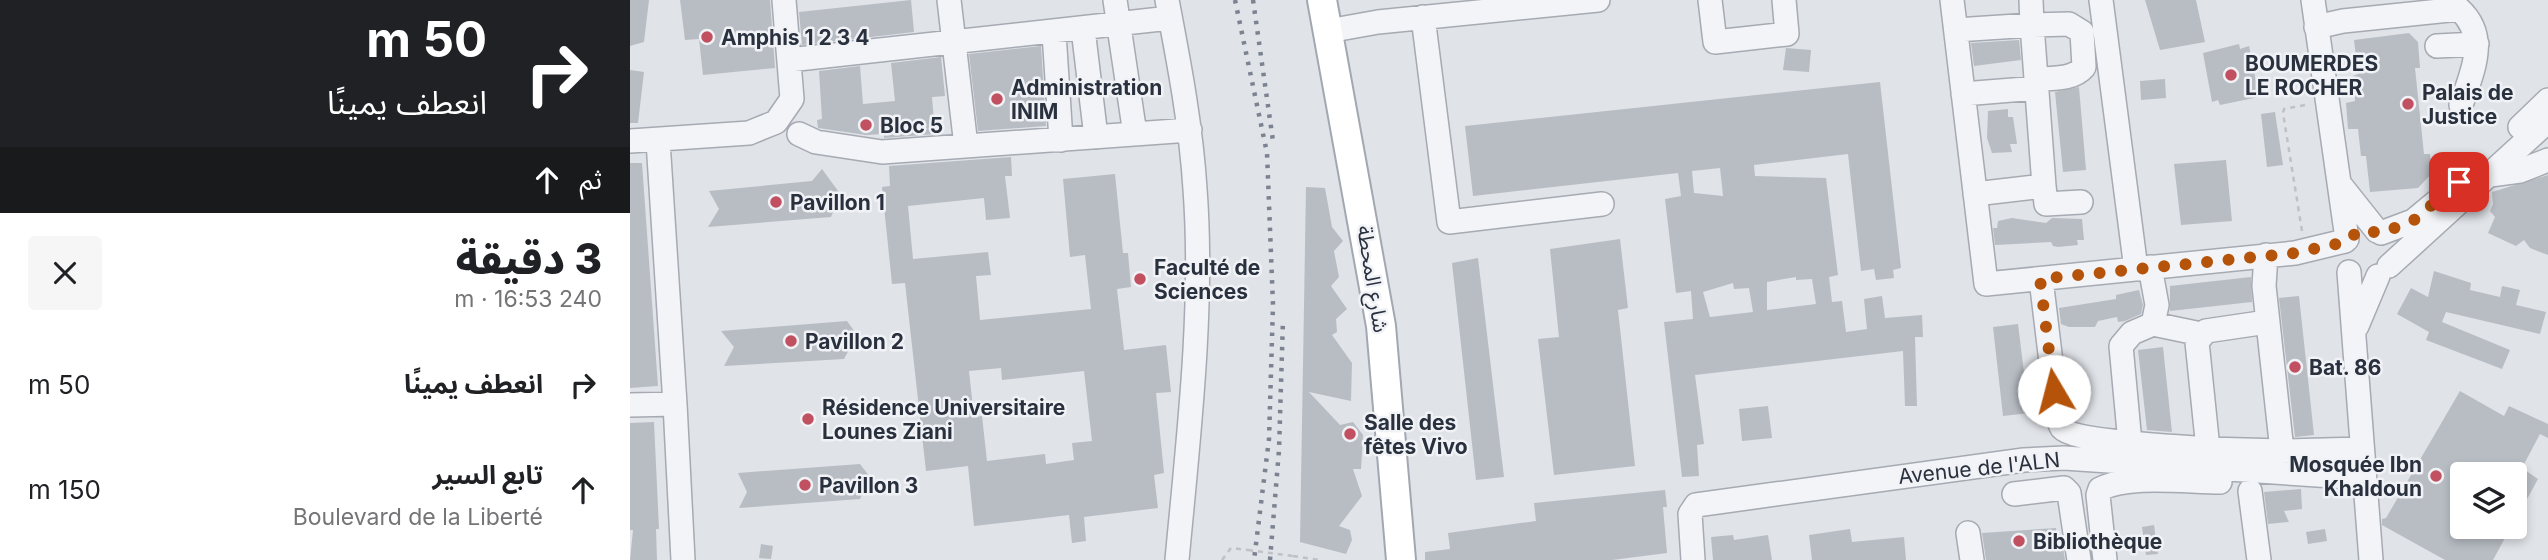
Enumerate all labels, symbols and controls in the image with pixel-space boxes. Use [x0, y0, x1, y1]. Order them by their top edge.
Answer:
text: 50 m [366, 10, 487, 69]
place label: Amphis 1 2 3 4 [721, 25, 870, 50]
icon: right [511, 28, 602, 119]
marker: Amphis 1 2 3 4 [699, 29, 715, 45]
place label: BOUMERDES LE ROCHER [2245, 51, 2378, 100]
marker: BOUMERDES LE ROCHER [2223, 67, 2239, 83]
place label: Administration INIM [1011, 75, 1162, 124]
place label: Palais de Justice [2422, 80, 2514, 129]
text: انعطف يمينًا [327, 83, 487, 122]
marker: Administration INIM [989, 91, 1005, 107]
marker: Palais de Justice [2400, 96, 2416, 112]
place label: Bloc 5 [880, 113, 943, 138]
marker: Bloc 5 [858, 117, 874, 133]
pin [2429, 152, 2489, 212]
icon: ahead [528, 161, 566, 199]
icon: arrive [2440, 163, 2478, 201]
text: ثم [580, 164, 602, 195]
place label: Pavillon 1 [790, 190, 885, 215]
marker: Pavillon 1 [768, 194, 784, 210]
street label: شارع المحطة [1349, 224, 1394, 335]
text: 3 دقيقة [456, 233, 602, 284]
button: close [28, 236, 102, 310]
place label: Faculté de Sciences [1154, 255, 1260, 304]
marker: Faculté de Sciences [1132, 271, 1148, 287]
text: 240 m · 16:53 [454, 285, 602, 313]
place label: Pavillon 2 [805, 329, 904, 354]
marker: Pavillon 2 [783, 333, 799, 349]
position arrow [2017, 354, 2091, 428]
place label: Bat. 86 [2309, 355, 2381, 380]
marker: Bat. 86 [2287, 359, 2303, 375]
icon: right [564, 366, 602, 404]
text: انعطف يمينًا [404, 368, 543, 399]
text: 50 m [28, 369, 90, 400]
place label: Résidence Universitaire Lounes Ziani [822, 395, 1065, 444]
place label: Salle des fêtes Vivo [1364, 410, 1468, 459]
marker: Résidence Universitaire Lounes Ziani [800, 411, 816, 427]
marker: Salle des fêtes Vivo [1342, 426, 1358, 442]
street label: Avenue de l'ALN [1897, 447, 2061, 489]
place label: Mosquée Ibn Khaldoun [2289, 452, 2422, 501]
text: تابع السير [433, 459, 543, 490]
map controls [2450, 462, 2527, 539]
button: layers [2450, 462, 2527, 539]
marker: Mosquée Ibn Khaldoun [2428, 468, 2444, 484]
icon: ahead [564, 471, 602, 509]
place label: Pavillon 3 [819, 473, 918, 498]
text: 150 m [28, 474, 101, 505]
marker: Pavillon 3 [797, 477, 813, 493]
text: Boulevard de la Liberté [293, 503, 543, 531]
place label: Bibliothèque [2033, 529, 2162, 554]
marker: Bibliothèque [2011, 533, 2027, 549]

